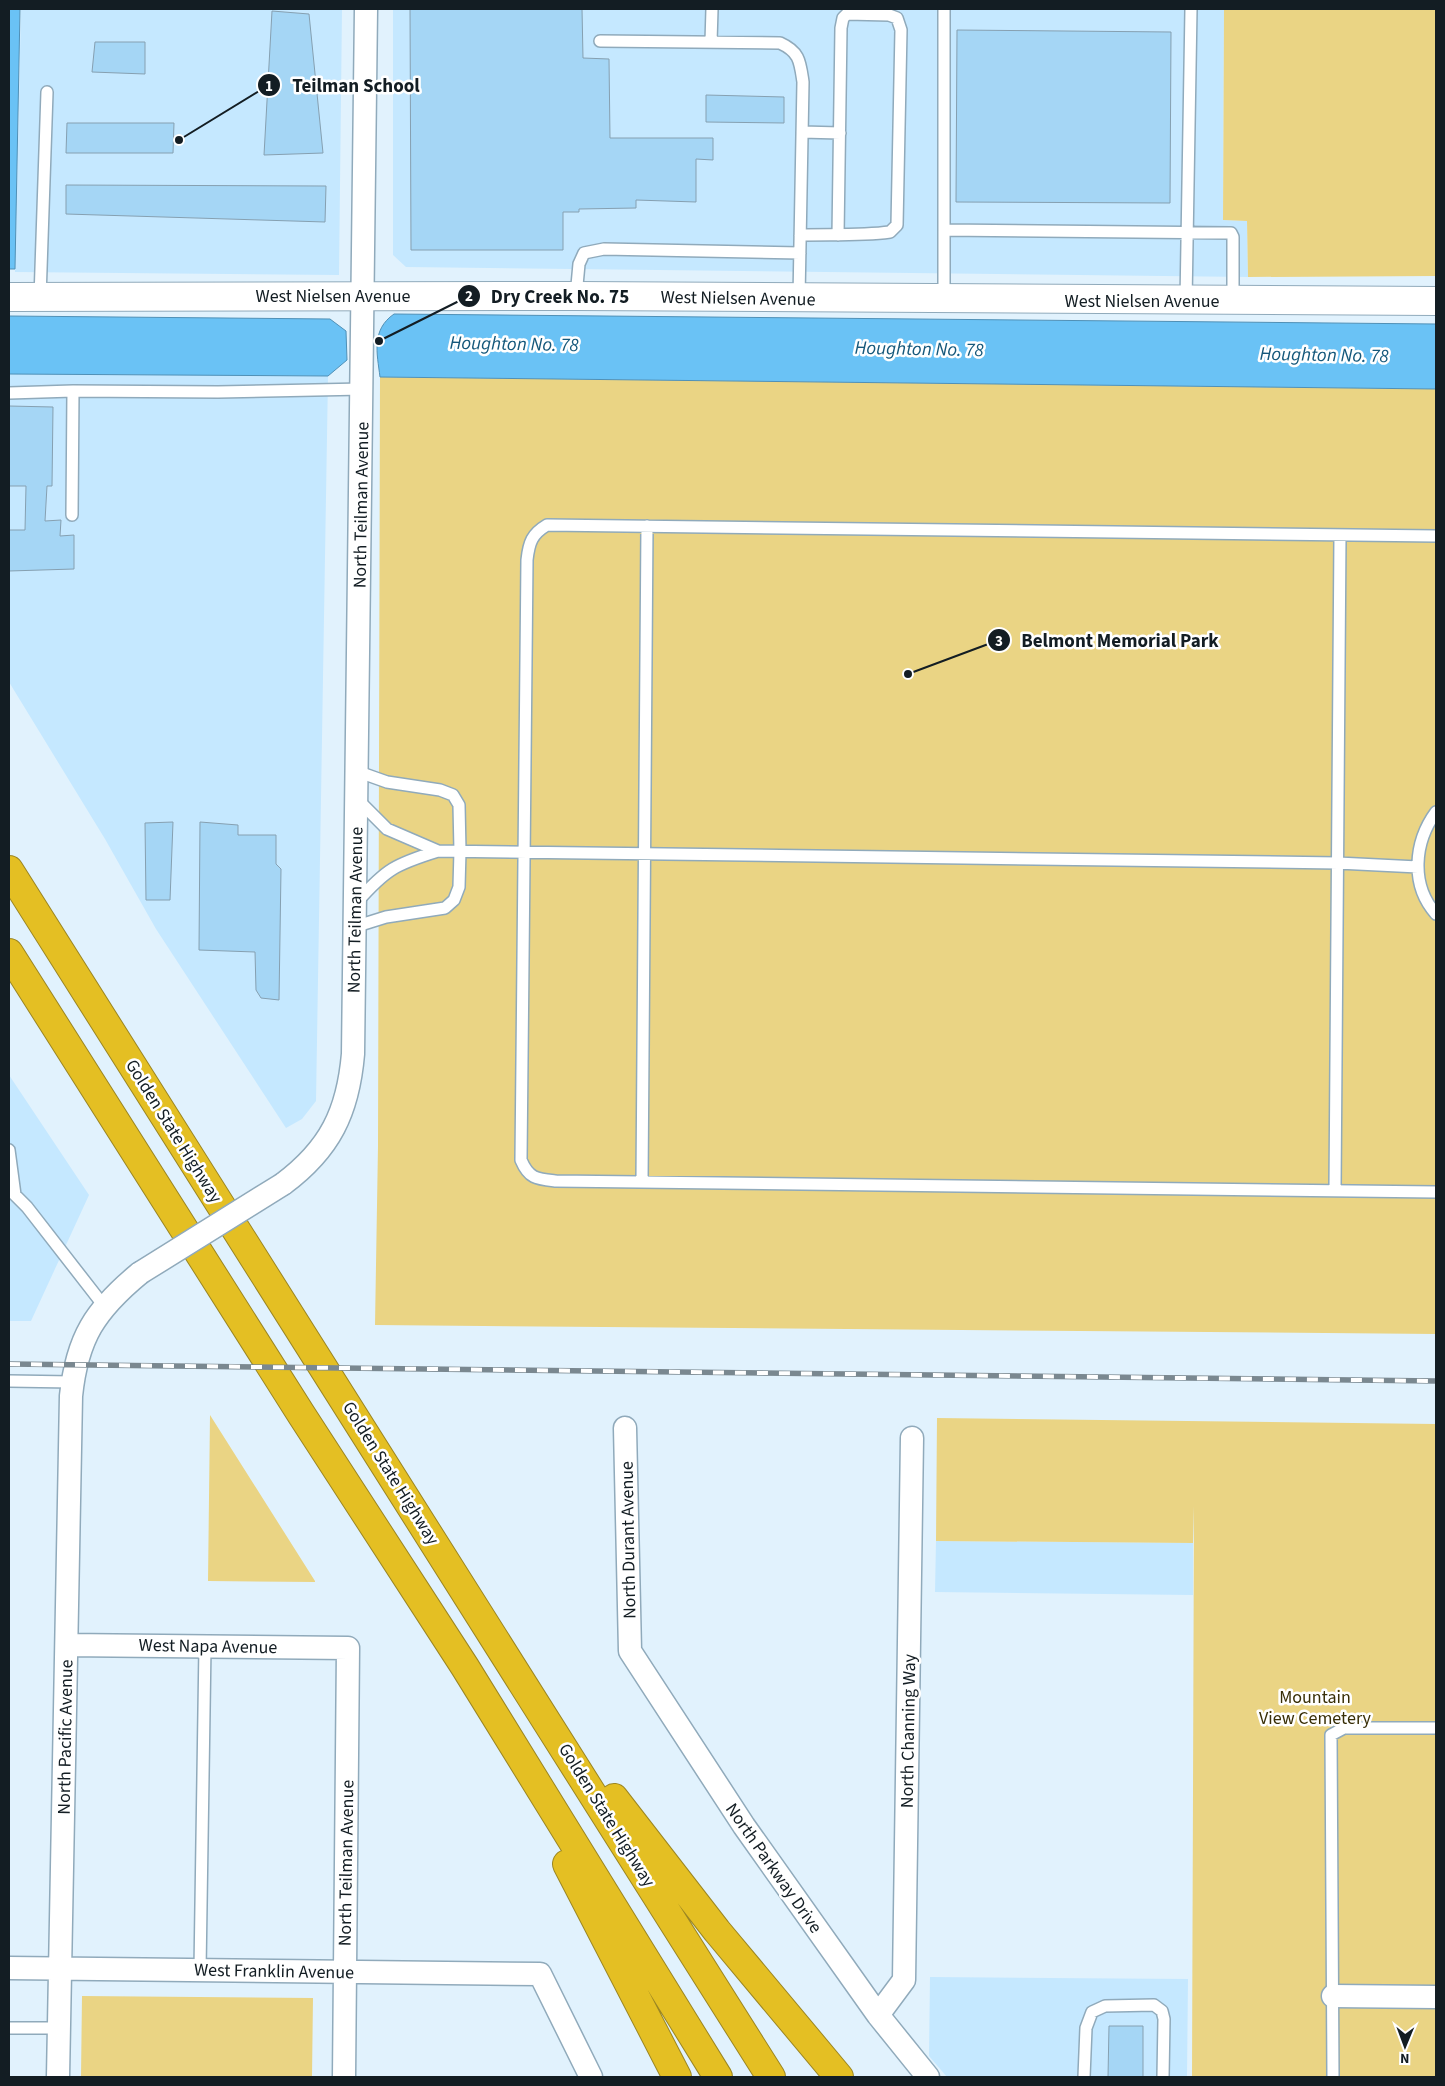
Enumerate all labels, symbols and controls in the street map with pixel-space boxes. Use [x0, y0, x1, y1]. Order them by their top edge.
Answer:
callout: Teilman School [257, 68, 429, 102]
text: Teilman School [292, 73, 420, 100]
text: 1 [265, 76, 273, 97]
callout: Dry Creek No. 75 [456, 279, 640, 313]
street label: West Nielsen Avenue [256, 284, 411, 309]
text: Dry Creek No. 75 [491, 284, 629, 311]
street label: West Nielsen Avenue [660, 285, 816, 312]
text: 2 [465, 286, 473, 307]
street label: West Nielsen Avenue [1065, 289, 1220, 314]
water label: Houghton No. 78 [449, 330, 579, 359]
water label: Houghton No. 78 [854, 335, 984, 364]
water label: Houghton No. 78 [1259, 341, 1389, 370]
street label: North Teilman Avenue [348, 422, 375, 588]
callout: Belmont Memorial Park [987, 623, 1229, 657]
text: Belmont Memorial Park [1021, 628, 1219, 655]
text: 3 [995, 631, 1003, 652]
street label: North Teilman Avenue [342, 827, 369, 993]
street label: Golden State Highway [119, 1055, 228, 1208]
street label: Golden State Highway [336, 1397, 445, 1550]
street label: North Durant Avenue [615, 1461, 642, 1619]
street label: West Napa Avenue [139, 1633, 278, 1660]
street label: North Channing Way [895, 1653, 922, 1808]
street label: North Pacific Avenue [52, 1659, 79, 1815]
park label: Mountain View Cemetery [1259, 1685, 1372, 1731]
street label: Golden State Highway [552, 1739, 661, 1892]
street label: North Teilman Avenue [333, 1780, 360, 1946]
street label: North Parkway Drive [719, 1798, 828, 1938]
street label: West Franklin Avenue [194, 1958, 354, 1985]
north arrow [1380, 2021, 1430, 2071]
text: N [1400, 2048, 1410, 2068]

